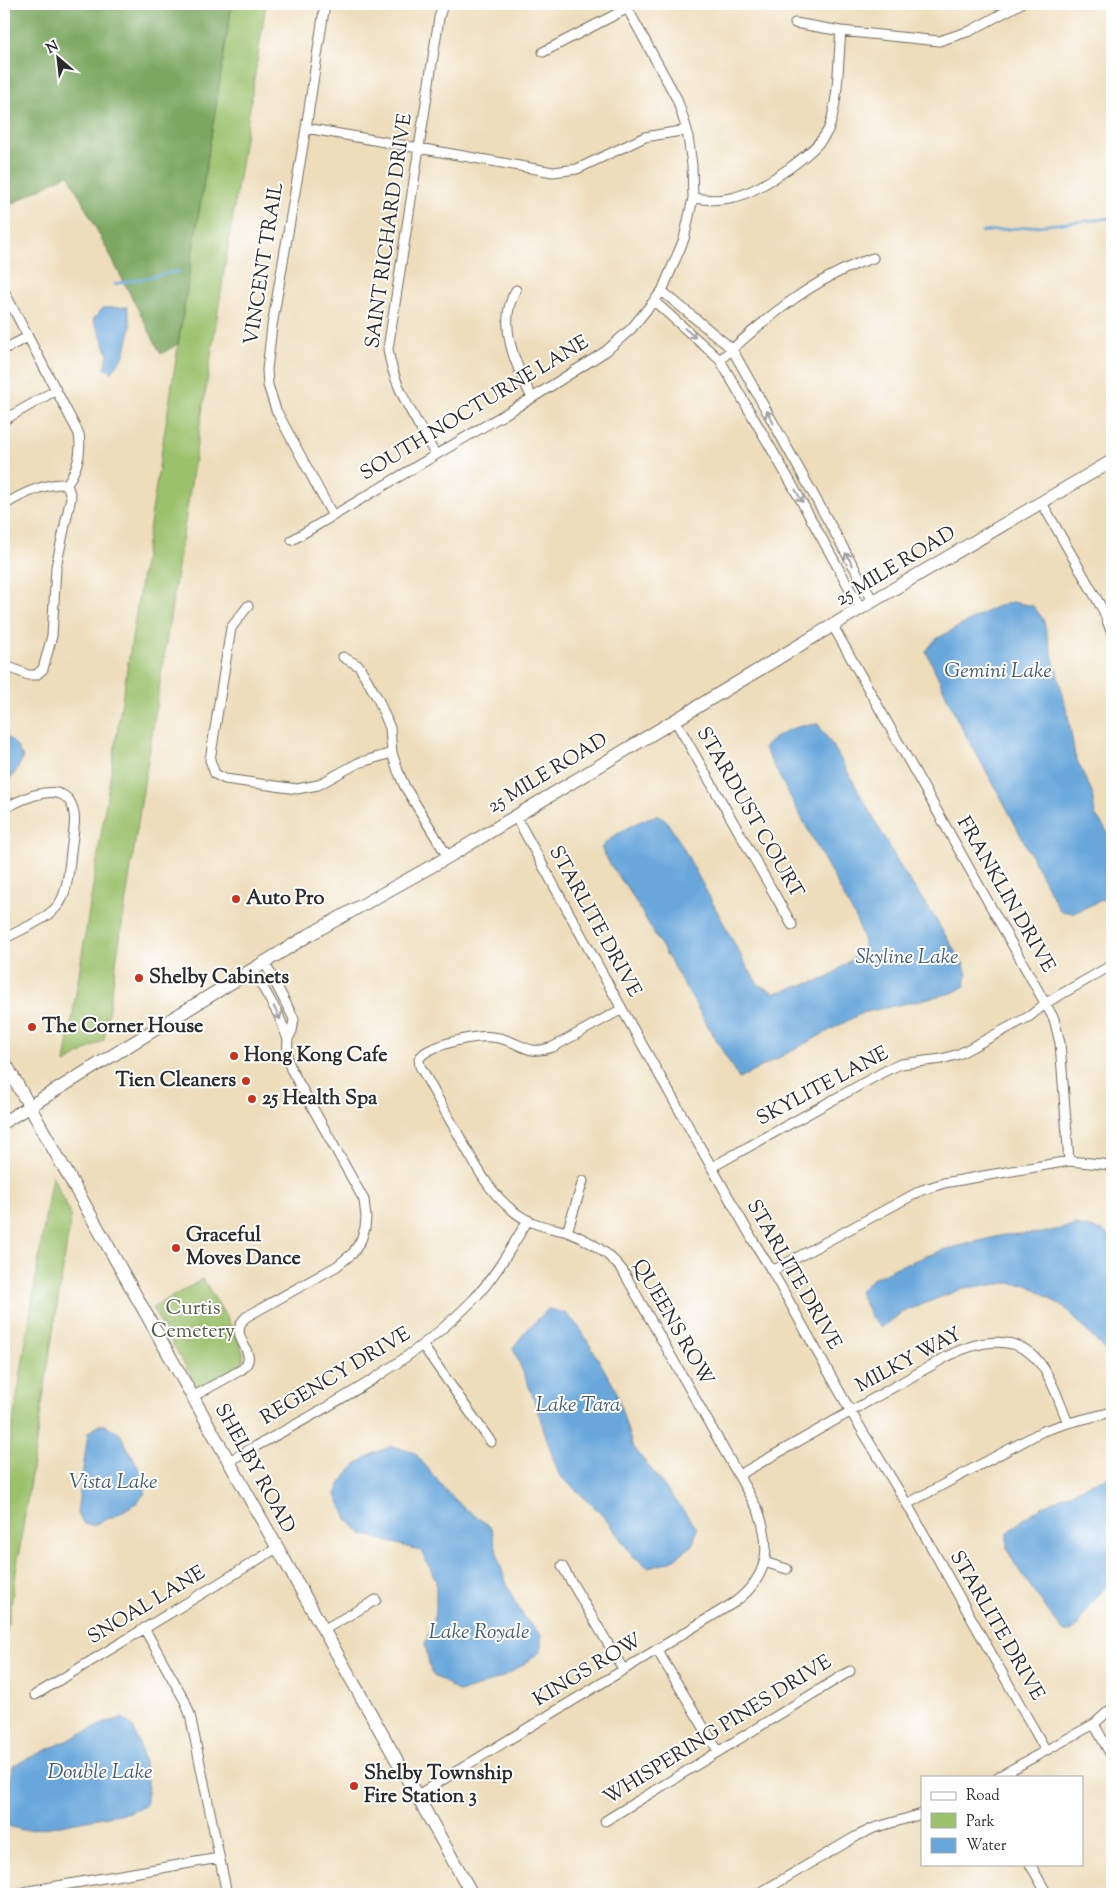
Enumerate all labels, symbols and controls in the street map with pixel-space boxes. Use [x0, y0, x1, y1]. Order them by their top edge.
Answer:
north arrow [32, 32, 82, 82]
text: N [43, 37, 62, 60]
street label: SAINT RICHARD DRIVE [359, 112, 421, 350]
street label: VINCENT TRAIL [238, 181, 292, 347]
one-way arrow [684, 328, 697, 339]
street label: SOUTH NOCTURNE LANE [355, 329, 595, 489]
one-way arrow [764, 410, 774, 425]
one-way arrow [794, 489, 804, 504]
street label: 25 MILE ROAD [830, 520, 962, 614]
one-way arrow [844, 551, 854, 566]
water label: Gemini Lake [944, 657, 1052, 687]
street label: STARDUST COURT [688, 722, 810, 904]
street label: 25 MILE ROAD [482, 727, 614, 821]
street label: FRANKLIN DRIVE [948, 812, 1062, 978]
street label: STARLITE DRIVE [540, 841, 648, 1003]
place label: Auto Pro [246, 885, 325, 914]
marker: Auto Pro [230, 893, 242, 905]
water label: Skyline Lake [856, 943, 958, 973]
place label: Shelby Cabinets [149, 964, 289, 993]
marker: Shelby Cabinets [133, 972, 145, 984]
one-way arrow [272, 1005, 282, 1020]
place label: The Corner House [42, 1013, 203, 1042]
marker: The Corner House [26, 1021, 38, 1033]
street label: SKYLITE LANE [752, 1040, 894, 1134]
place label: Hong Kong Cafe [244, 1042, 387, 1071]
marker: Hong Kong Cafe [228, 1050, 240, 1062]
place label: Tien Cleaners [116, 1067, 236, 1096]
marker: Tien Cleaners [240, 1075, 252, 1087]
place label: 25 Health Spa [262, 1085, 378, 1114]
marker: 25 Health Spa [246, 1093, 258, 1105]
street label: STARLITE DRIVE [738, 1195, 848, 1355]
place label: Graceful Moves Dance [186, 1222, 301, 1274]
marker: Graceful Moves Dance [170, 1242, 182, 1254]
street label: QUEENS ROW [624, 1254, 720, 1392]
park label: Curtis Cemetery [151, 1295, 235, 1347]
street label: REGENCY DRIVE [255, 1321, 417, 1433]
street label: MILKY WAY [851, 1321, 967, 1401]
water label: Lake Tara [535, 1391, 621, 1421]
street label: SHELBY ROAD [206, 1399, 302, 1539]
water label: Vista Lake [69, 1468, 157, 1498]
street label: STARLITE DRIVE [941, 1546, 1051, 1706]
street label: SNOAL LANE [83, 1559, 211, 1653]
water label: Lake Royale [428, 1618, 530, 1648]
street label: KINGS ROW [528, 1627, 648, 1715]
street label: WHISPERING PINES DRIVE [598, 1649, 838, 1813]
water label: Double Lake [48, 1758, 152, 1788]
place label: Shelby Township Fire Station 3 [364, 1760, 513, 1812]
legend [921, 1776, 1084, 1866]
marker: Shelby Township Fire Station 3 [348, 1780, 360, 1792]
text: Road [966, 1786, 1000, 1807]
text: Park [966, 1812, 995, 1833]
text: Water [966, 1836, 1007, 1857]

